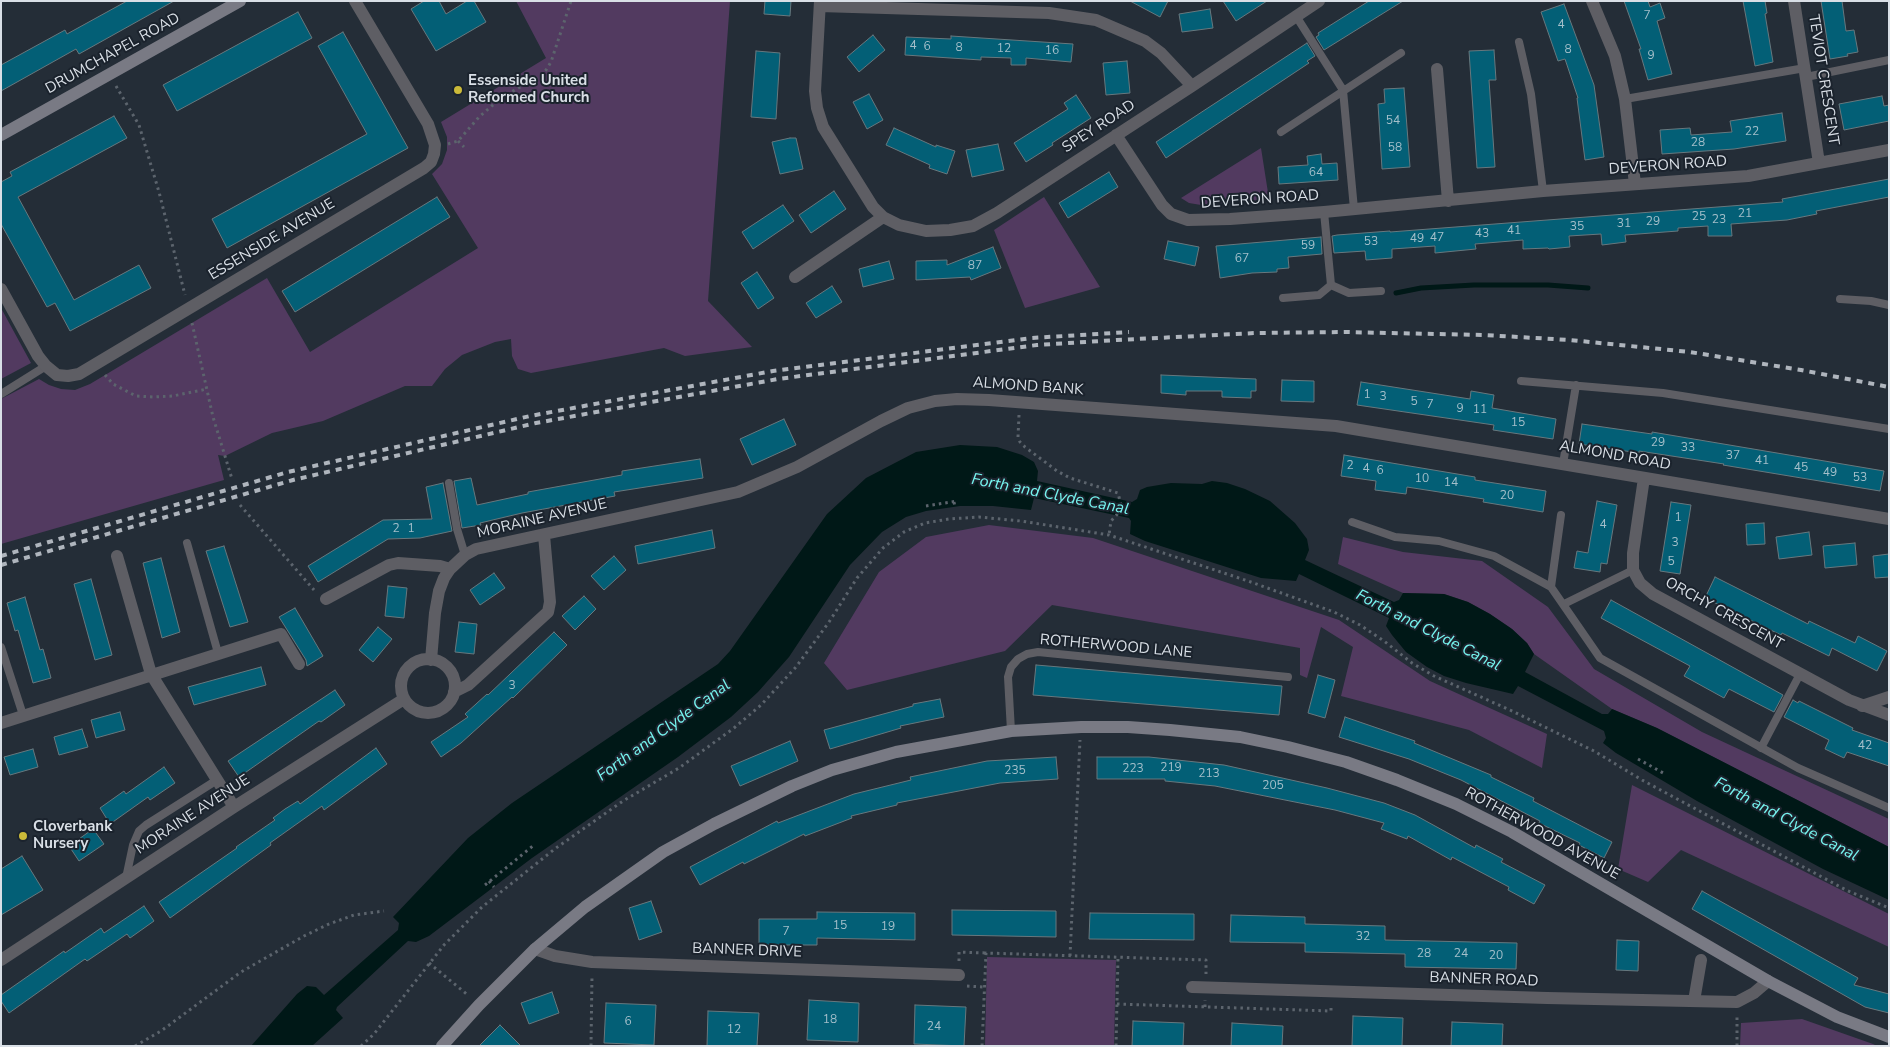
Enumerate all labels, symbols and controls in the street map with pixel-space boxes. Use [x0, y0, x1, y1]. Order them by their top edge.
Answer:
house number: 7 [1643, 9, 1651, 23]
street label: DRUMCHAPEL ROAD [43, 10, 183, 98]
street label: TEVIOT CRESCENT [1804, 13, 1842, 147]
house number: 4 [1557, 18, 1565, 32]
house number: 4 [909, 39, 917, 53]
house number: 6 [923, 40, 931, 54]
house number: 8 [955, 41, 963, 55]
house number: 12 [997, 42, 1011, 56]
house number: 8 [1564, 43, 1572, 57]
house number: 16 [1045, 44, 1059, 58]
house number: 9 [1647, 49, 1655, 63]
place label: Essenside United Reformed Church [468, 72, 590, 107]
marker: Essenside United Reformed Church [452, 84, 464, 96]
street label: SPEY ROAD [1059, 97, 1139, 157]
house number: 54 [1386, 114, 1400, 128]
house number: 22 [1745, 125, 1759, 139]
house number: 28 [1691, 136, 1705, 150]
house number: 58 [1388, 141, 1402, 155]
street label: DEVERON ROAD [1608, 153, 1728, 179]
house number: 64 [1309, 166, 1323, 180]
street label: DEVERON ROAD [1200, 187, 1320, 213]
street label: ESSENSIDE AVENUE [206, 195, 338, 285]
house number: 21 [1738, 207, 1752, 221]
house number: 25 [1692, 210, 1706, 224]
house number: 23 [1712, 213, 1726, 227]
house number: 29 [1646, 215, 1660, 229]
house number: 31 [1617, 217, 1631, 231]
house number: 35 [1570, 220, 1584, 234]
house number: 41 [1507, 224, 1521, 238]
house number: 43 [1475, 227, 1489, 241]
house number: 47 [1430, 231, 1444, 245]
house number: 49 [1410, 232, 1424, 246]
house number: 53 [1364, 235, 1378, 249]
house number: 59 [1301, 239, 1315, 253]
house number: 67 [1235, 252, 1249, 266]
house number: 87 [968, 259, 982, 273]
street label: ALMOND BANK [972, 374, 1084, 400]
house number: 1 [1363, 388, 1371, 402]
house number: 3 [1379, 390, 1387, 404]
house number: 5 [1410, 395, 1418, 409]
house number: 7 [1426, 398, 1434, 412]
house number: 9 [1456, 402, 1464, 416]
house number: 11 [1473, 403, 1487, 417]
house number: 15 [1511, 416, 1525, 430]
house number: 29 [1651, 436, 1665, 450]
street label: ALMOND ROAD [1558, 437, 1672, 475]
house number: 33 [1681, 441, 1695, 455]
house number: 37 [1726, 449, 1740, 463]
house number: 41 [1755, 454, 1769, 468]
house number: 2 [1346, 459, 1354, 473]
house number: 45 [1794, 461, 1808, 475]
house number: 4 [1362, 462, 1370, 476]
house number: 6 [1376, 464, 1384, 478]
house number: 49 [1823, 466, 1837, 480]
water label: Forth and Clyde Canal [970, 470, 1130, 520]
house number: 53 [1853, 471, 1867, 485]
house number: 10 [1415, 472, 1429, 486]
house number: 14 [1444, 476, 1458, 490]
house number: 20 [1500, 489, 1514, 503]
street label: MORAINE AVENUE [475, 495, 609, 543]
house number: 1 [1674, 511, 1682, 525]
house number: 4 [1599, 518, 1607, 532]
house number: 2 [392, 522, 400, 536]
house number: 1 [407, 522, 415, 536]
house number: 3 [1671, 536, 1679, 550]
house number: 5 [1667, 555, 1675, 569]
street label: ORCHY CRESCENT [1662, 574, 1786, 654]
water label: Forth and Clyde Canal [1352, 586, 1504, 676]
street label: ROTHERWOOD LANE [1039, 631, 1193, 663]
water label: Forth and Clyde Canal [594, 676, 734, 786]
house number: 3 [508, 679, 516, 693]
house number: 42 [1858, 739, 1872, 753]
house number: 219 [1160, 761, 1182, 775]
house number: 223 [1122, 762, 1144, 776]
house number: 235 [1004, 764, 1026, 778]
house number: 213 [1198, 767, 1220, 781]
street label: MORAINE AVENUE [132, 771, 254, 859]
water label: Forth and Clyde Canal [1711, 774, 1861, 866]
house number: 205 [1262, 779, 1284, 793]
street label: ROTHERWOOD AVENUE [1462, 784, 1622, 884]
place label: Cloverbank Nursery [33, 818, 112, 853]
marker: Cloverbank Nursery [17, 830, 29, 842]
house number: 15 [833, 919, 847, 933]
house number: 19 [881, 920, 895, 934]
house number: 7 [782, 925, 790, 939]
house number: 32 [1356, 930, 1370, 944]
street label: BANNER DRIVE [692, 940, 802, 962]
house number: 28 [1417, 947, 1431, 961]
house number: 24 [1454, 947, 1468, 961]
house number: 20 [1489, 949, 1503, 963]
street label: BANNER ROAD [1429, 969, 1539, 991]
house number: 18 [823, 1013, 837, 1027]
house number: 6 [624, 1015, 632, 1029]
house number: 24 [927, 1020, 941, 1034]
house number: 12 [727, 1023, 741, 1037]

